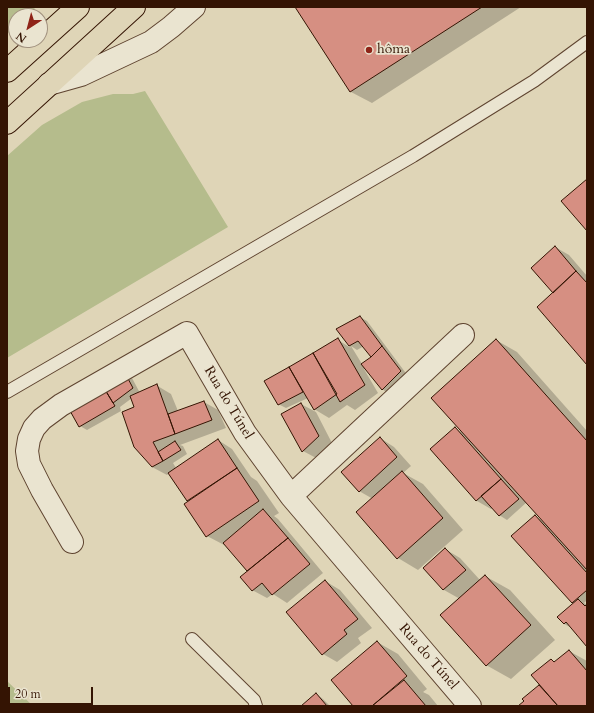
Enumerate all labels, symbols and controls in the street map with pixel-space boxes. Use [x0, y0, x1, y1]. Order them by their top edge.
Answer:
north arrow [8, 8, 48, 48]
text: N [13, 28, 30, 46]
place label: hôma [377, 42, 410, 58]
marker: hôma [364, 45, 374, 55]
street label: Rua do Túnel [200, 364, 256, 442]
street label: Rua do Túnel [395, 621, 461, 693]
scale bar [10, 679, 95, 705]
text: 20 m [15, 686, 41, 702]

